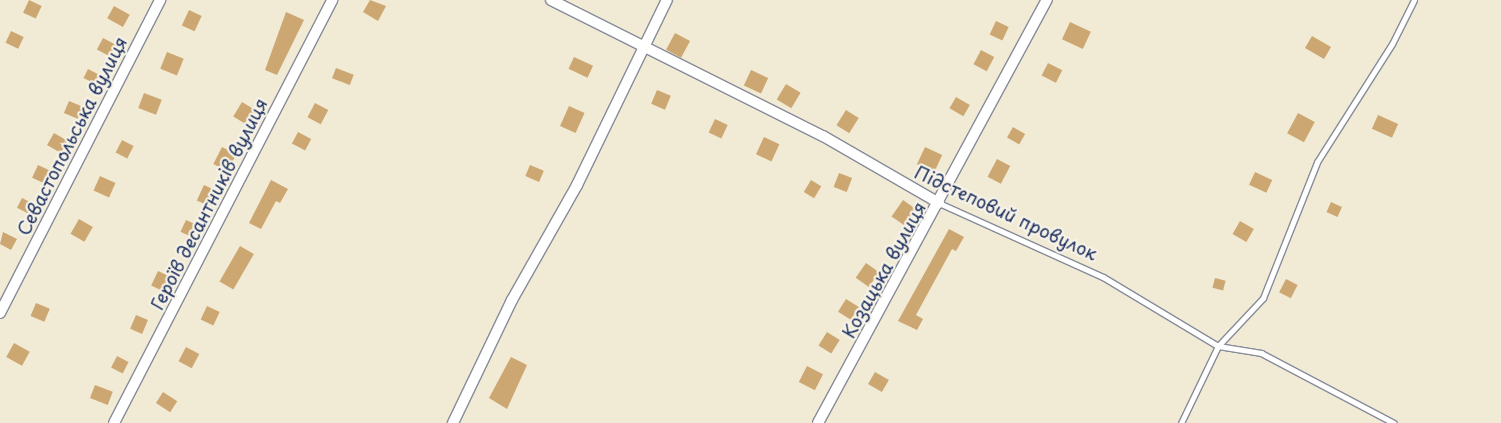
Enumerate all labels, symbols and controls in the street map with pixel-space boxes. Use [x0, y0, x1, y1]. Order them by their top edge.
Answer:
street label: Севастопольська вулиця [12, 33, 132, 239]
street label: Героїв десантників вулиця [146, 95, 272, 313]
street label: Підстеповий провулок [912, 161, 1100, 265]
street label: Козацька вулиця [837, 198, 931, 342]

